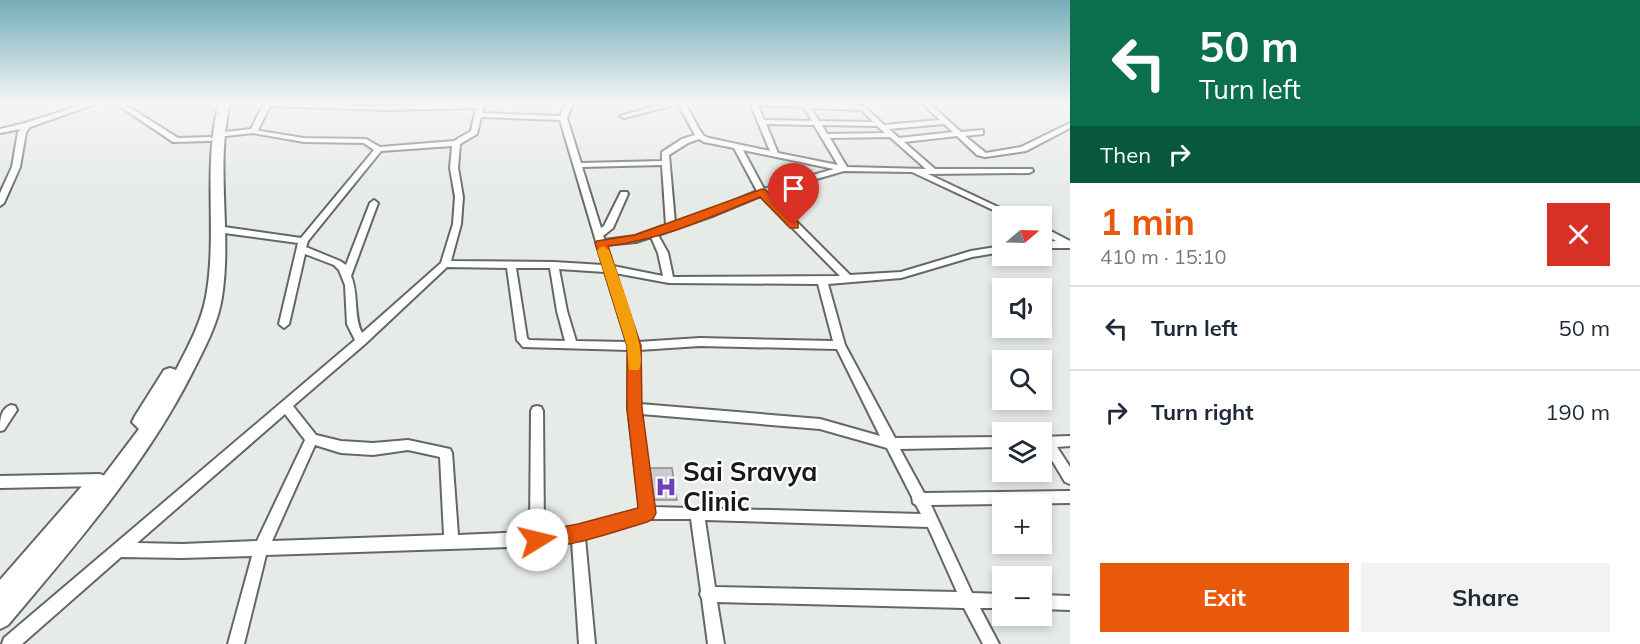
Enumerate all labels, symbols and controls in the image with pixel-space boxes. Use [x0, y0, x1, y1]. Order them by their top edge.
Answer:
text: 50 m [1199, 20, 1299, 73]
icon: left [1100, 24, 1178, 102]
text: Turn left [1199, 72, 1301, 106]
icon: right [1163, 138, 1196, 171]
text: Then [1100, 141, 1151, 169]
pin [768, 163, 819, 225]
icon: arrive [777, 172, 810, 205]
text: 1 min [1100, 199, 1195, 244]
button: close [1547, 203, 1610, 266]
north arrow [992, 206, 1052, 266]
map controls [992, 206, 1052, 626]
text: 410 m · 15:10 [1100, 244, 1226, 269]
button: sound [992, 278, 1052, 338]
icon: left [1100, 312, 1133, 345]
text: Turn left [1151, 314, 1238, 342]
text: 50 m [1559, 314, 1610, 342]
button: search [992, 350, 1052, 410]
icon: right [1100, 396, 1133, 429]
text: Turn right [1151, 398, 1254, 426]
text: 190 m [1545, 398, 1610, 426]
button: layers [992, 422, 1052, 482]
place label: Sai Sravya Clinic [683, 455, 817, 518]
hospital icon: Sai Sravya Clinic [654, 475, 678, 499]
button: + [992, 494, 1052, 554]
position arrow [505, 508, 569, 572]
button: Exit [1100, 563, 1349, 632]
button: Share [1361, 563, 1610, 632]
button: − [992, 566, 1052, 626]

